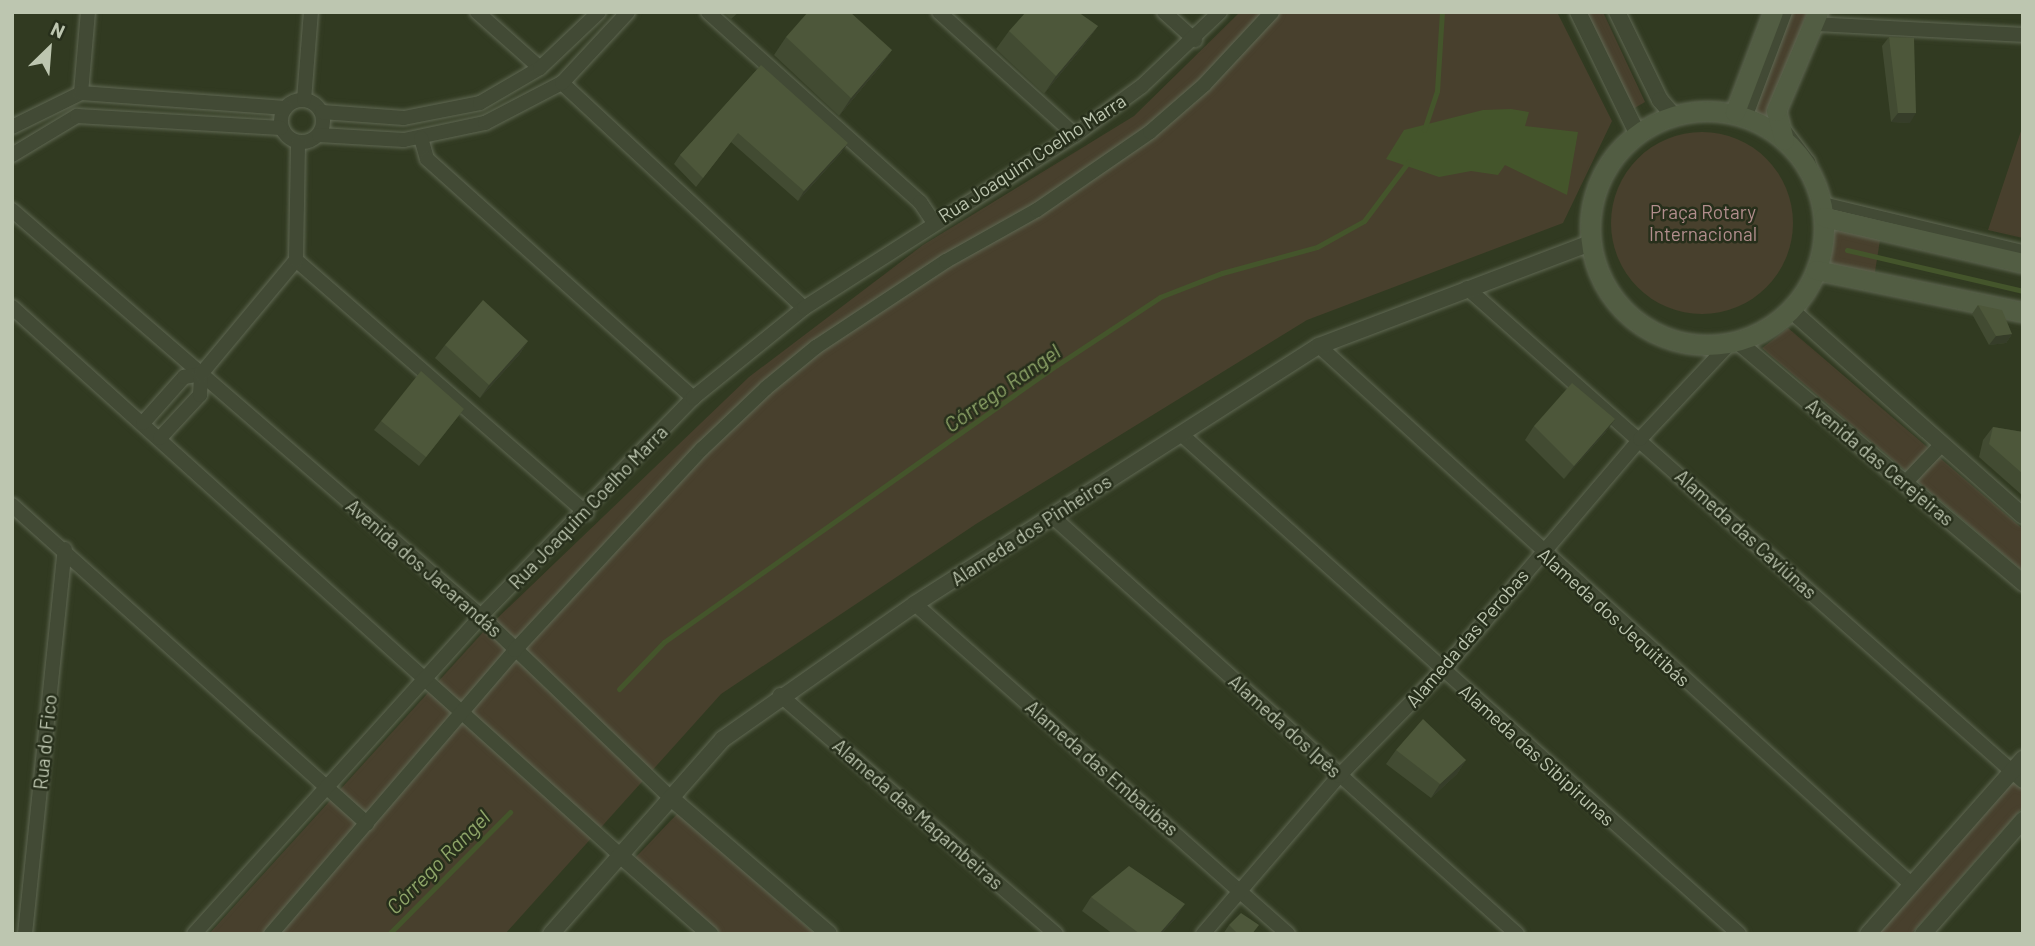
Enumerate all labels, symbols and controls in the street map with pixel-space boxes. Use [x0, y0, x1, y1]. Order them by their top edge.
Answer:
north arrow [14, 14, 84, 84]
text: N [47, 16, 69, 43]
street label: Rua Joaquim Coelho Marra [934, 89, 1130, 227]
park label: Praça Rotary Internacional [1649, 201, 1757, 245]
water label: Córrego Rangel [939, 339, 1065, 437]
street label: Avenida das Cerejeiras [1802, 394, 1958, 530]
street label: Rua Joaquim Coelho Marra [504, 420, 672, 594]
street label: Alameda das Caviúnas [1671, 464, 1821, 604]
street label: Alameda dos Pinheiros [947, 470, 1115, 590]
street label: Avenida dos Jacarandás [342, 494, 506, 642]
street label: Alameda dos Jequitibás [1533, 543, 1695, 691]
street label: Alameda das Perobas [1401, 564, 1533, 712]
street label: Alameda dos Ipês [1224, 670, 1346, 782]
street label: Alameda das Sibipirunas [1455, 679, 1619, 831]
street label: Rua do Fico [29, 693, 61, 791]
street label: Alameda das Embaúbas [1021, 695, 1183, 841]
street label: Alameda das Magambeiras [828, 734, 1008, 894]
water label: Córrego Rangel [381, 805, 495, 919]

